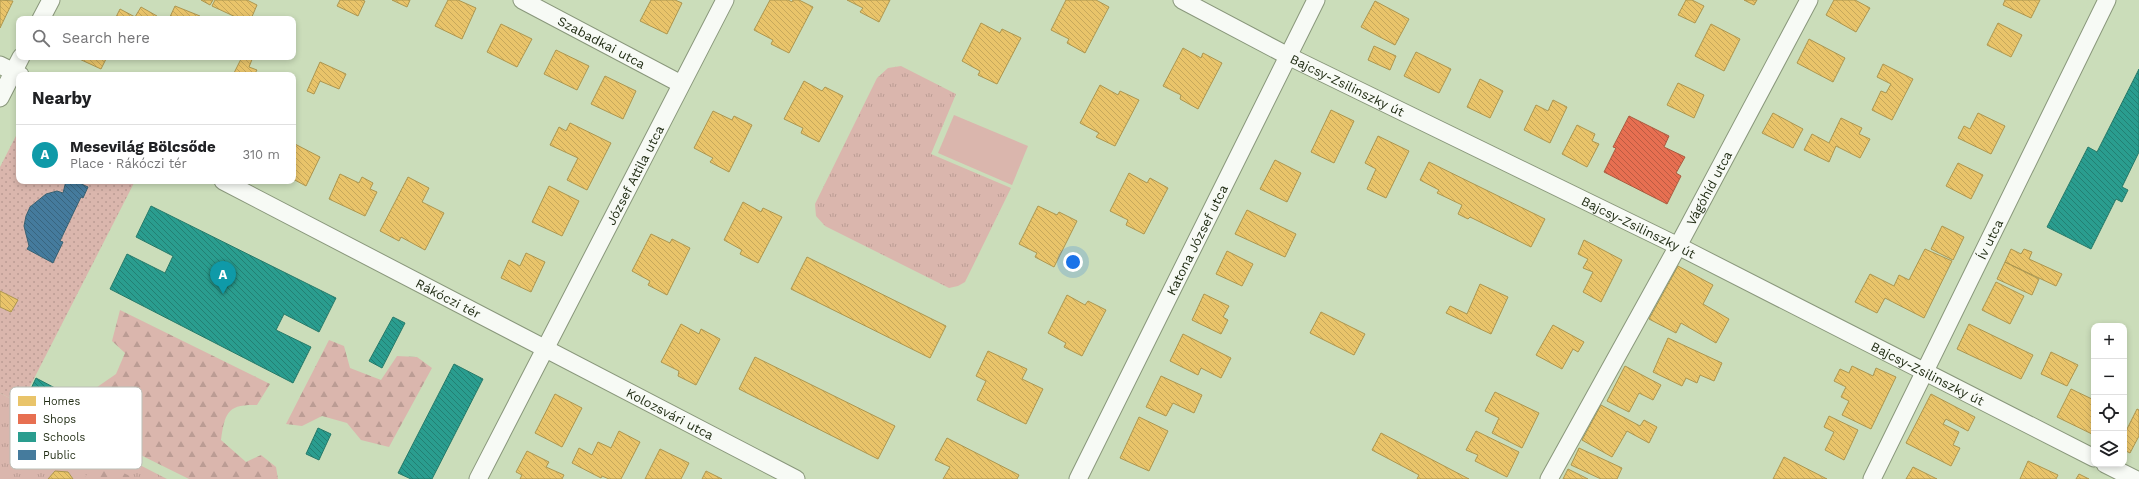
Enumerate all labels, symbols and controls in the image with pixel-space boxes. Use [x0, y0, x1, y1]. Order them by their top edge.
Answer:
street label: Szabadkai utca [555, 13, 648, 72]
search box [16, 16, 296, 60]
icon: search [30, 27, 52, 49]
text: Search here [62, 29, 150, 47]
street label: Bajcsy-Zsilinszky út [1288, 51, 1407, 119]
text: Nearby [32, 88, 91, 108]
street label: József Attila utca [603, 122, 667, 227]
text: Mesevilág Bölcsőde [70, 138, 216, 156]
text: A [41, 147, 49, 162]
text: 310 m [242, 147, 280, 162]
street label: Vágóhíd utca [1683, 148, 1735, 228]
text: Place · Rákóczi tér [70, 156, 187, 171]
street label: Katona József utca [1163, 182, 1231, 298]
street label: Bajcsy-Zsilinszky út [1579, 193, 1699, 261]
street label: Ív utca [1973, 216, 2006, 262]
your location [1063, 252, 1083, 272]
pin: A [210, 261, 236, 294]
street label: Rákóczi tér [413, 275, 483, 321]
map controls [2091, 323, 2127, 467]
button: + [2091, 323, 2127, 359]
street label: Bajcsy-Zsilinszky út [1869, 338, 1987, 409]
button: − [2091, 359, 2127, 395]
street label: Kolozsvári utca [624, 385, 717, 443]
legend [10, 387, 142, 469]
text: Homes [43, 395, 80, 408]
button: locate [2091, 395, 2127, 431]
text: Shops [43, 413, 76, 426]
text: Schools [43, 431, 86, 444]
button: layers [2091, 431, 2127, 467]
text: Public [43, 449, 76, 462]

